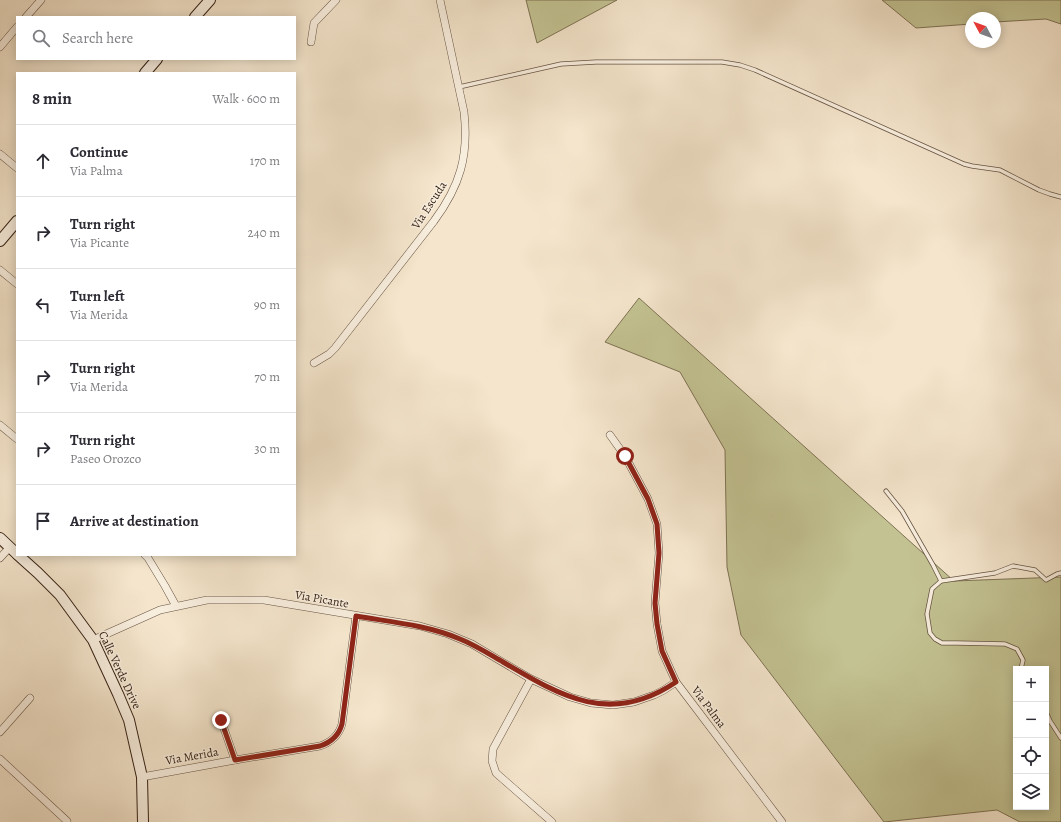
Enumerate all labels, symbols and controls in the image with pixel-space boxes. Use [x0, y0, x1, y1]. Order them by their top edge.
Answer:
north arrow [965, 12, 1001, 48]
search box [16, 16, 296, 60]
icon: search [30, 27, 52, 49]
text: Search here [62, 28, 133, 48]
text: 8 min [32, 87, 72, 110]
text: Walk · 600 m [212, 90, 280, 107]
text: Continue [70, 142, 128, 162]
icon: ahead [32, 150, 54, 172]
text: 170 m [250, 152, 280, 169]
text: Via Palma [70, 162, 123, 179]
street label: Via Escuda [407, 178, 451, 233]
text: Turn right [70, 214, 135, 234]
icon: right [32, 222, 54, 244]
text: 240 m [248, 224, 280, 241]
text: Via Picante [70, 234, 129, 251]
text: Turn left [70, 286, 125, 306]
icon: left [32, 294, 54, 316]
text: 90 m [254, 296, 280, 313]
text: Via Merida [70, 306, 128, 323]
text: Turn right [70, 358, 135, 378]
icon: right [32, 366, 54, 388]
text: 70 m [254, 368, 280, 385]
text: Via Merida [70, 378, 128, 395]
text: Turn right [70, 430, 135, 450]
icon: right [32, 438, 54, 460]
text: 30 m [254, 440, 280, 457]
route start [616, 447, 634, 465]
text: Paseo Orozco [70, 450, 141, 467]
icon: arrive [32, 510, 54, 532]
text: Arrive at destination [70, 511, 199, 531]
street label: Via Picante [293, 586, 350, 612]
street label: Calle Verde Drive [95, 628, 145, 712]
map controls [1013, 666, 1049, 810]
button: + [1013, 666, 1049, 702]
street label: Via Palma [687, 682, 730, 732]
button: − [1013, 702, 1049, 738]
route end [212, 711, 230, 729]
button: locate [1013, 738, 1049, 774]
street label: Via Merida [163, 743, 220, 769]
button: layers [1013, 774, 1049, 810]

